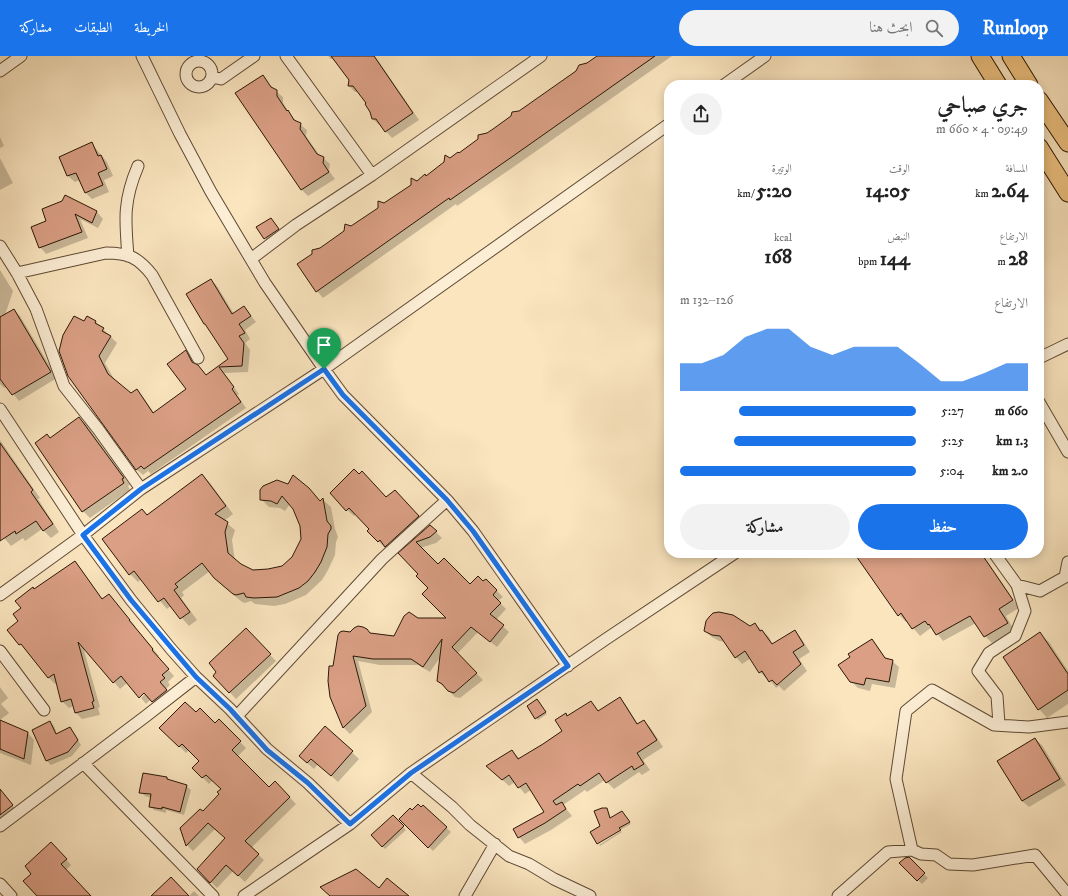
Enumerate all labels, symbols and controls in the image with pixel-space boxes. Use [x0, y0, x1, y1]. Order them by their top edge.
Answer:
search box [679, 10, 959, 46]
icon: search [923, 17, 945, 39]
text: Runloop [983, 17, 1048, 40]
text: ابحث هنا [869, 18, 913, 37]
text: مشاركة [20, 19, 52, 37]
text: الطبقات [74, 19, 112, 37]
text: الخريطة [134, 19, 168, 37]
text: جري صباحي [937, 92, 1028, 119]
button: share [680, 93, 722, 135]
text: 09:49 · 4 × 660 m [936, 121, 1028, 137]
text: الوتيرة [772, 162, 792, 176]
text: الوقت [889, 162, 910, 176]
text: المسافة [1006, 162, 1028, 176]
text: 5:20 [756, 179, 792, 204]
text: 14:05 [865, 179, 910, 204]
text: 2.64 [991, 179, 1028, 204]
text: /km [737, 187, 756, 201]
text: km [975, 187, 991, 201]
text: النبض [887, 230, 910, 244]
text: الارتفاع [999, 230, 1028, 244]
text: kcal [774, 231, 792, 245]
text: 168 [764, 245, 792, 270]
text: 144 [880, 247, 910, 272]
text: 28 [1008, 247, 1028, 272]
text: bpm [858, 255, 880, 269]
text: m [998, 255, 1008, 269]
text: 126–132 m [680, 292, 733, 308]
text: الارتفاع [994, 295, 1028, 311]
pin [307, 328, 341, 369]
icon: arrive [313, 334, 335, 356]
text: 5:27 [941, 403, 964, 419]
text: 660 m [995, 403, 1028, 419]
text: 5:25 [941, 433, 964, 449]
text: 1.3 km [996, 433, 1028, 449]
text: 5:04 [940, 463, 964, 479]
text: 2.0 km [992, 463, 1028, 479]
button: مشاركة [680, 504, 850, 550]
button: حفظ [858, 504, 1028, 550]

